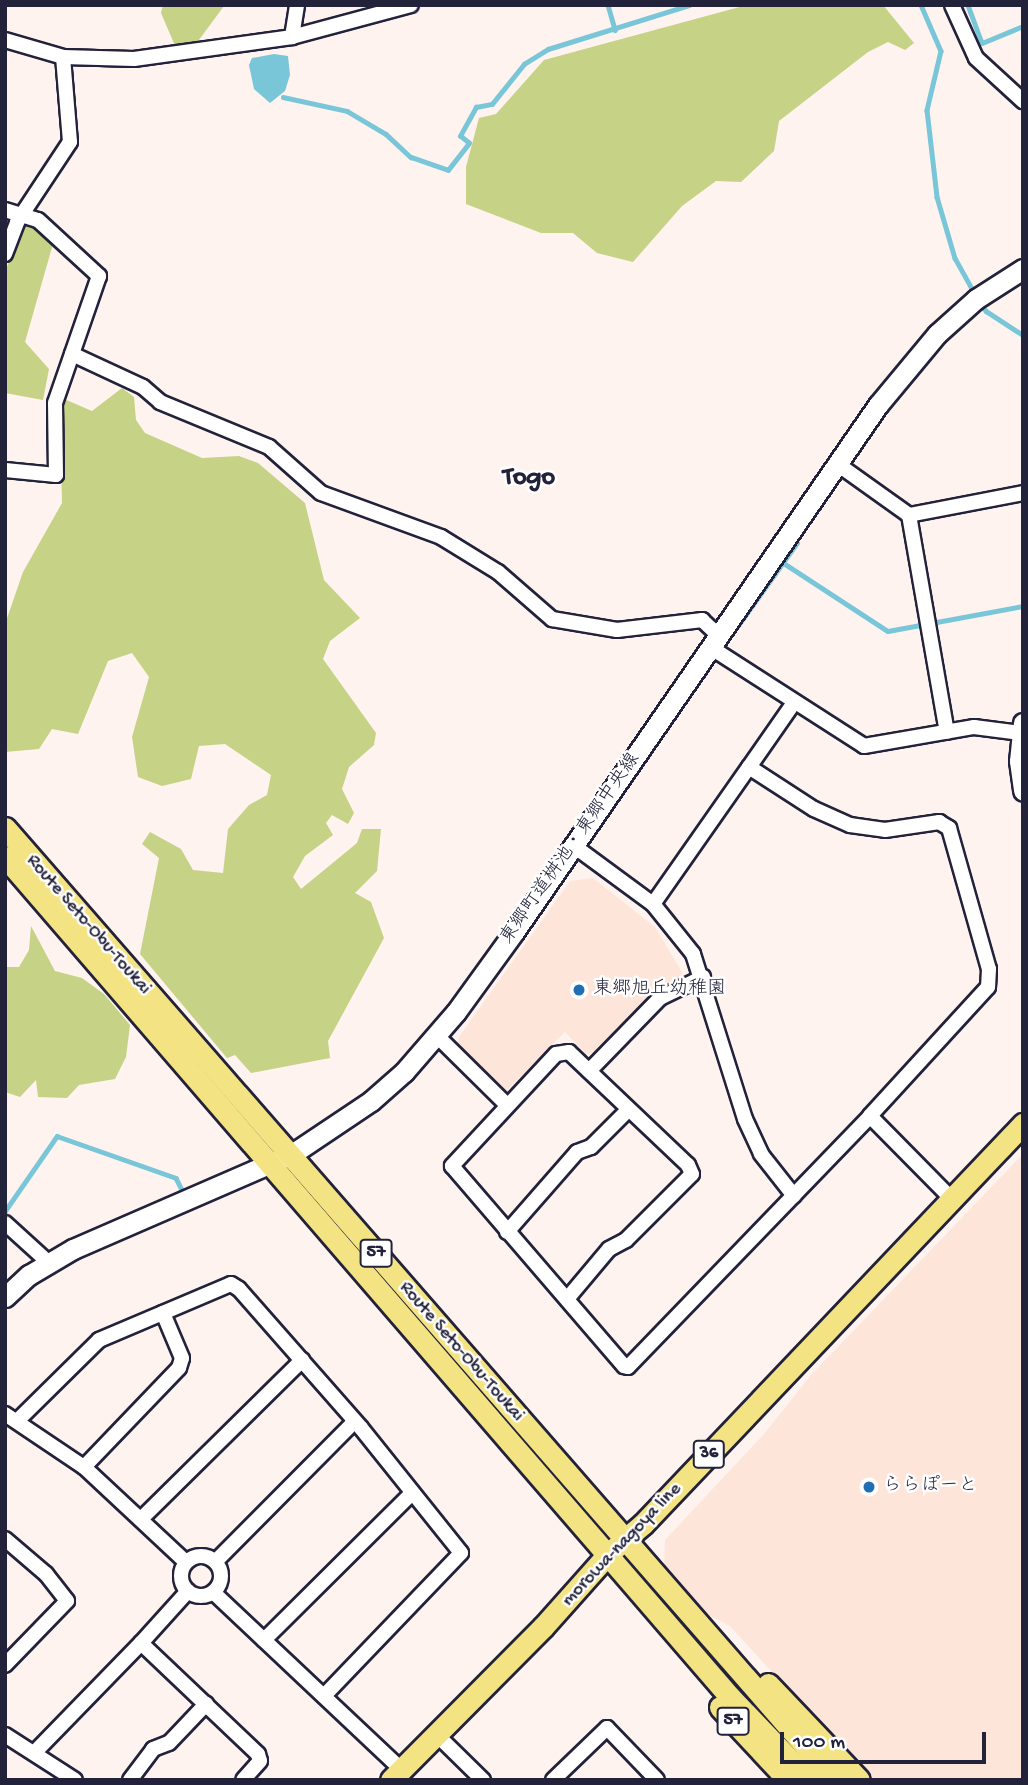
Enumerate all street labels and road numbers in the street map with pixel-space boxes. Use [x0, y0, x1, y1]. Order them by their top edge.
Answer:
street label: 東郷町道桝池・東郷中央線 [496, 749, 646, 949]
street label: Route Seto-Obu-Toukai [21, 850, 155, 1000]
road number: 57 [358, 1238, 394, 1268]
street label: Route Seto-Obu-Toukai [394, 1277, 528, 1427]
road number: 36 [692, 1440, 726, 1469]
street label: morowa-nagoya line [557, 1478, 687, 1612]
road number: 57 [716, 1706, 750, 1736]

